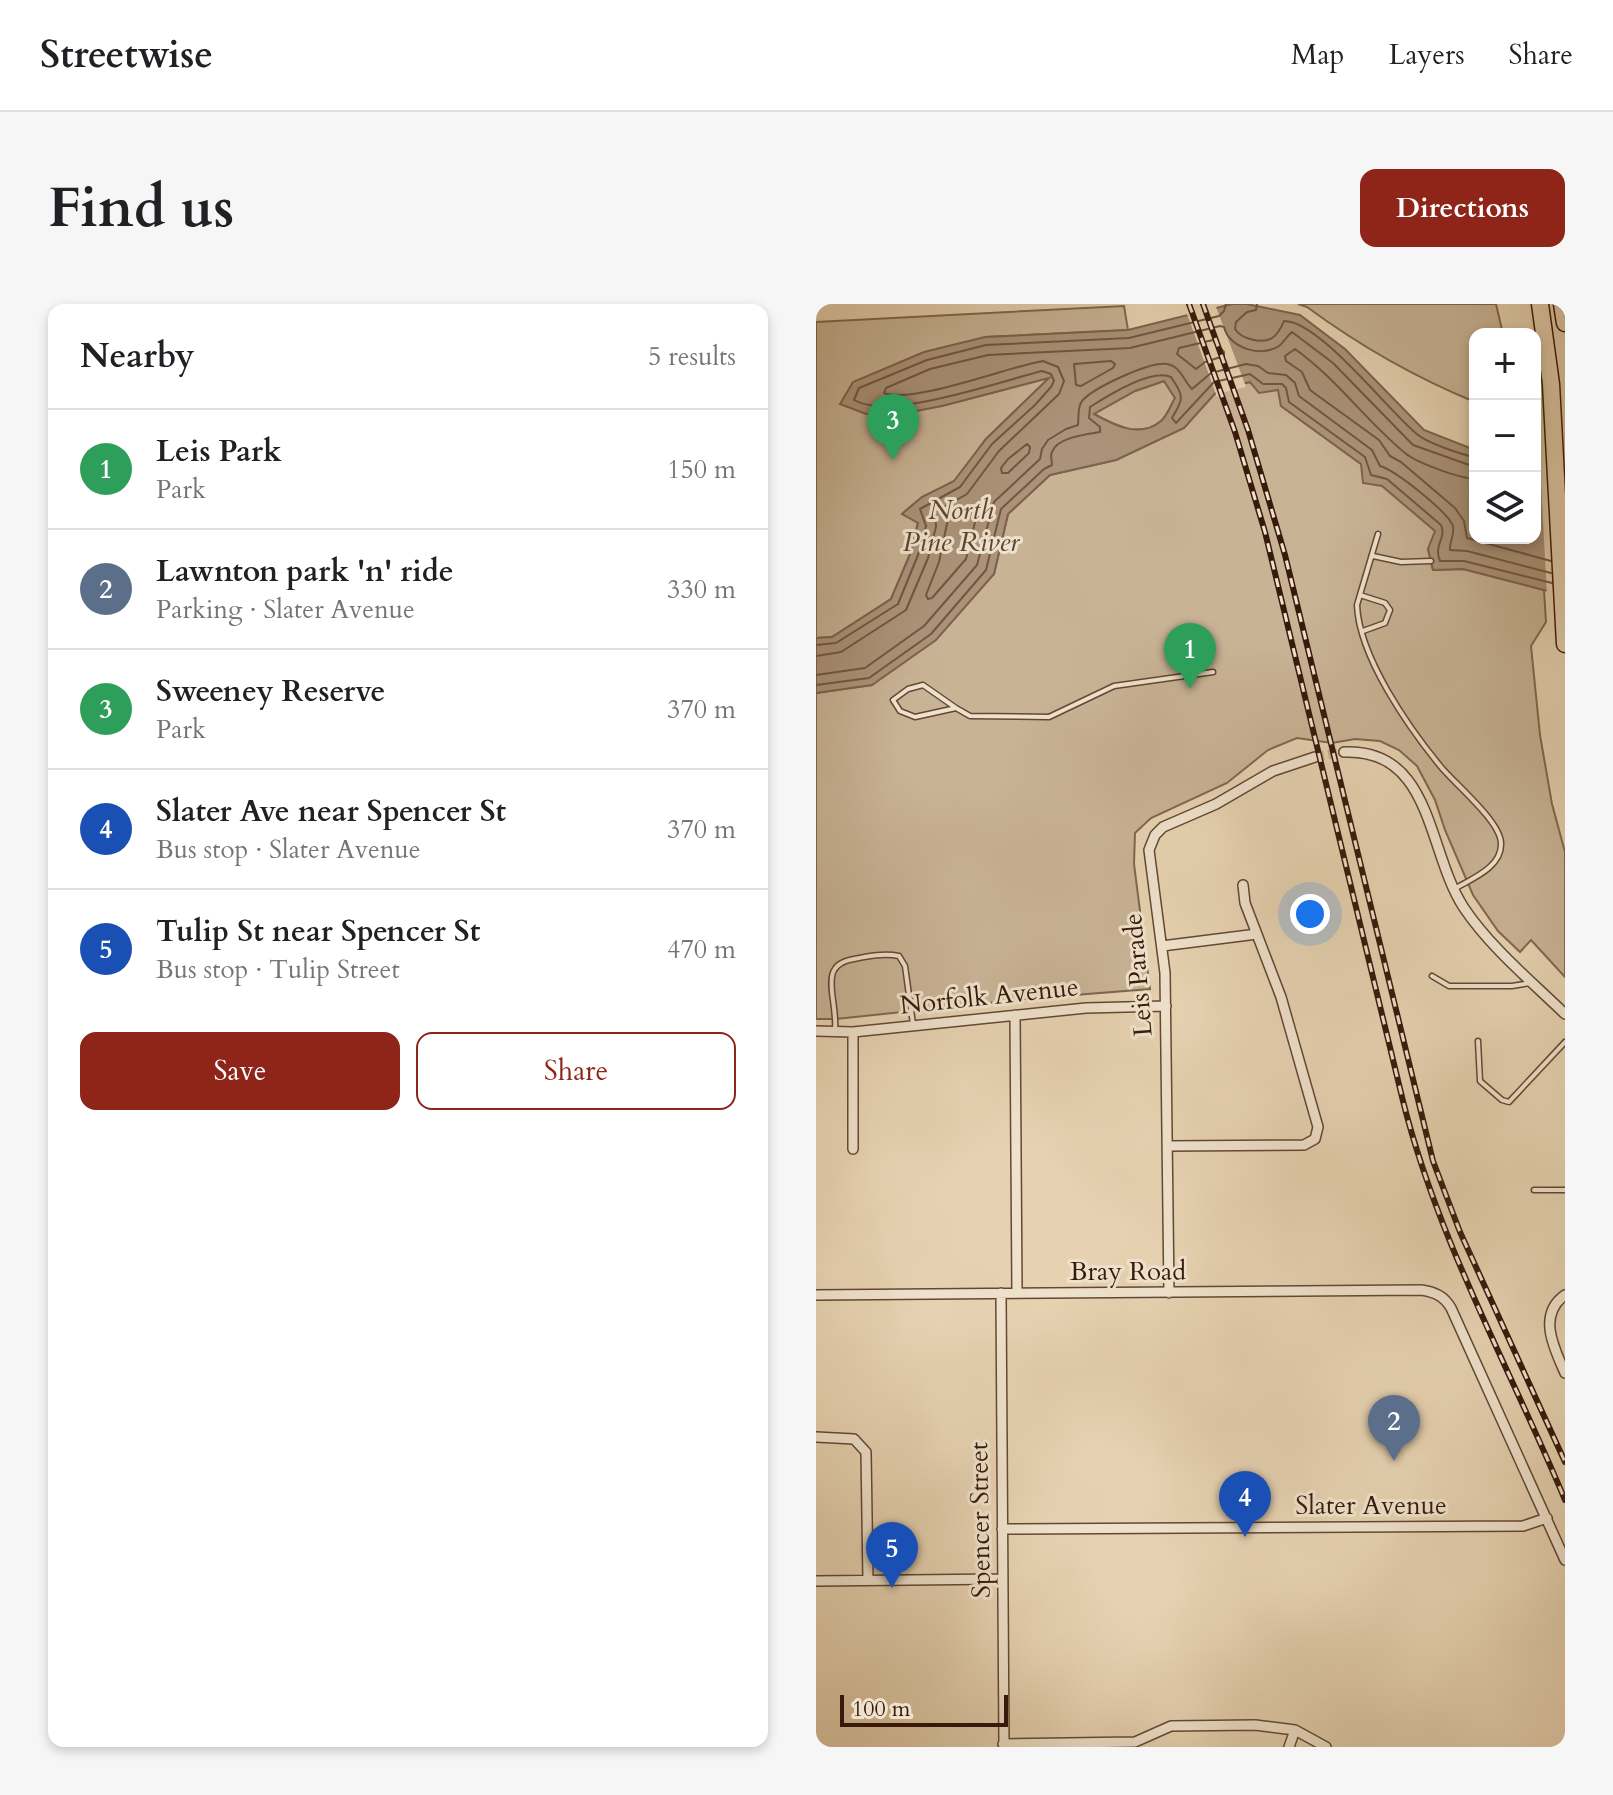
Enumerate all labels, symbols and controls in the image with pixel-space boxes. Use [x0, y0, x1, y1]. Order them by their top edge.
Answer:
text: Streetwise [40, 29, 213, 81]
text: Map [1291, 36, 1344, 74]
text: Layers [1388, 36, 1465, 74]
text: Share [1509, 36, 1573, 74]
button: Directions [1360, 169, 1565, 247]
text: Find us [48, 171, 234, 246]
map controls [1469, 328, 1541, 544]
button: + [1469, 328, 1541, 400]
text: Nearby [80, 333, 195, 379]
text: 5 results [648, 339, 736, 374]
pin: 3 [867, 394, 919, 460]
button: − [1469, 400, 1541, 472]
text: Leis Park [156, 431, 282, 472]
text: 1 [99, 452, 113, 487]
text: 150 m [667, 452, 736, 487]
text: Park [156, 472, 206, 507]
button: layers [1469, 472, 1541, 544]
water label: North Pine River [903, 491, 1020, 561]
text: Lawnton park 'n' ride [156, 551, 454, 592]
text: 2 [99, 572, 113, 607]
text: 330 m [667, 572, 736, 607]
text: Parking · Slater Avenue [156, 592, 415, 627]
pin: 1 [1164, 623, 1216, 689]
text: Sweeney Reserve [156, 671, 385, 712]
text: 3 [99, 692, 113, 727]
text: 370 m [667, 692, 736, 727]
text: Park [156, 712, 206, 747]
text: Slater Ave near Spencer St [156, 791, 506, 832]
text: 4 [99, 812, 113, 847]
text: 370 m [667, 812, 736, 847]
text: Bus stop · Slater Avenue [156, 832, 421, 867]
your location [1290, 894, 1330, 934]
text: Tulip St near Spencer St [156, 911, 480, 952]
street label: Leis Parade [1115, 912, 1161, 1038]
text: 5 [99, 932, 113, 967]
text: 470 m [667, 932, 736, 967]
text: Bus stop · Tulip Street [156, 952, 400, 987]
street label: Norfolk Avenue [898, 969, 1080, 1023]
button: Save [80, 1032, 400, 1110]
button: Share [416, 1032, 736, 1110]
street label: Bray Road [1070, 1254, 1186, 1289]
pin: 2 [1368, 1395, 1420, 1461]
street label: Spencer Street [961, 1442, 999, 1598]
pin: 4 [1219, 1471, 1271, 1537]
street label: Slater Avenue [1295, 1488, 1447, 1523]
pin: 5 [866, 1522, 918, 1588]
scale bar [840, 1691, 1008, 1727]
text: 100 m [852, 1694, 910, 1724]

